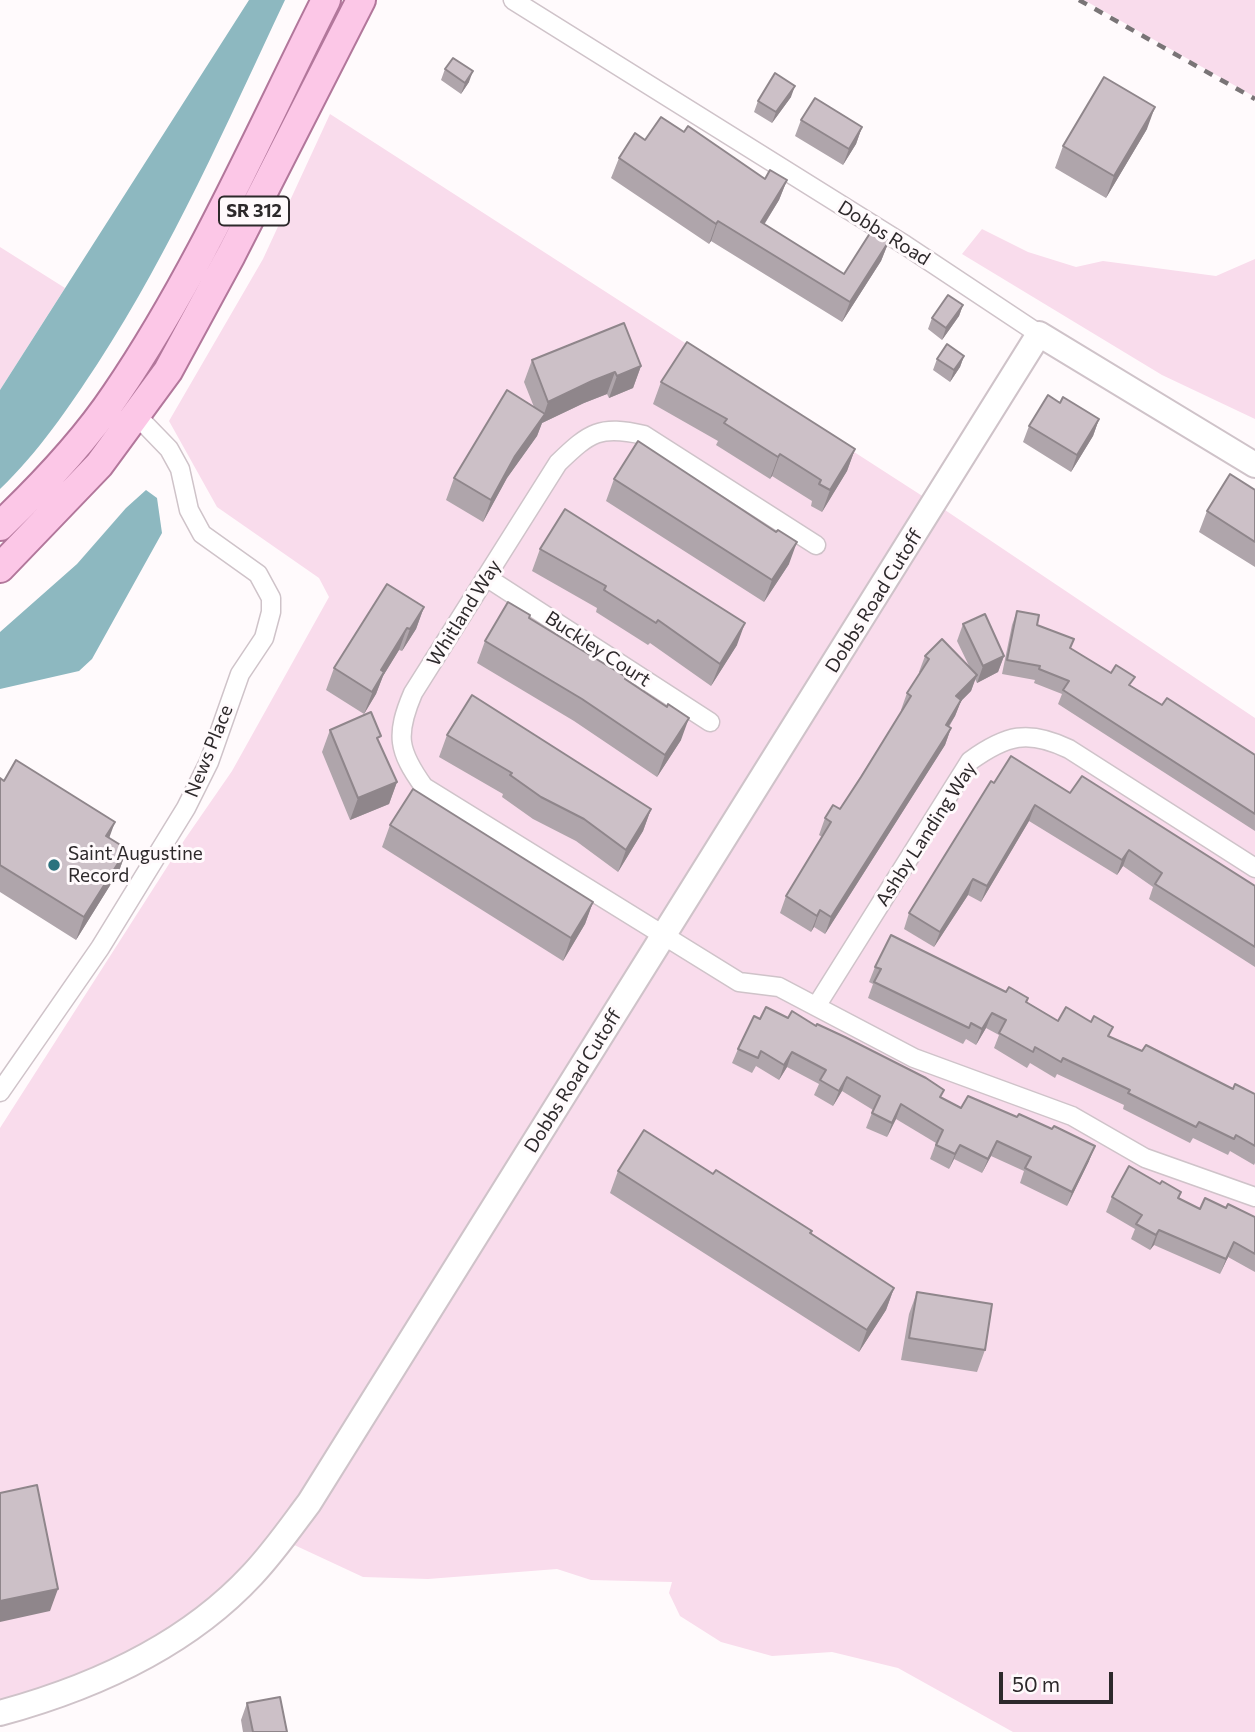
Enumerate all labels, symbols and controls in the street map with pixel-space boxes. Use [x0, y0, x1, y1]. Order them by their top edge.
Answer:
road number: SR 312 [219, 196, 289, 226]
street label: Dobbs Road [834, 196, 934, 270]
street label: Dobbs Road Cutoff [821, 525, 927, 677]
street label: Whitland Way [422, 556, 506, 670]
street label: Buckley Court [541, 606, 655, 692]
street label: News Place [180, 701, 238, 801]
street label: Ashby Landing Way [871, 758, 981, 910]
place label: Saint Augustine Record [68, 843, 203, 887]
marker: Saint Augustine Record [46, 857, 62, 873]
street label: Dobbs Road Cutoff [520, 1005, 626, 1157]
scale bar [1003, 1658, 1117, 1702]
text: 50 m [1012, 1671, 1060, 1696]

